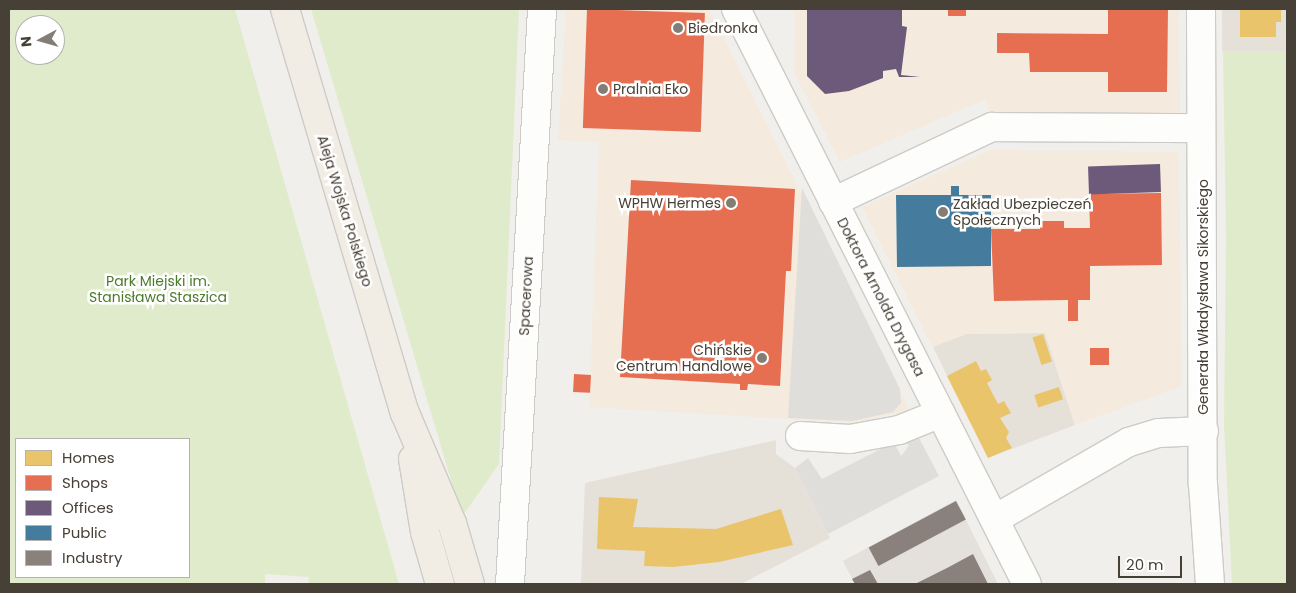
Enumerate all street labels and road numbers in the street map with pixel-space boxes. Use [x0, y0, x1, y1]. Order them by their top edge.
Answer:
street label: Aleja Wojska Polskiego [314, 133, 376, 289]
street label: Generała Władysława Sikorskiego [1195, 179, 1211, 415]
street label: Doktora Arnolda Drygasa [834, 215, 928, 379]
street label: Spacerowa [516, 256, 536, 336]

